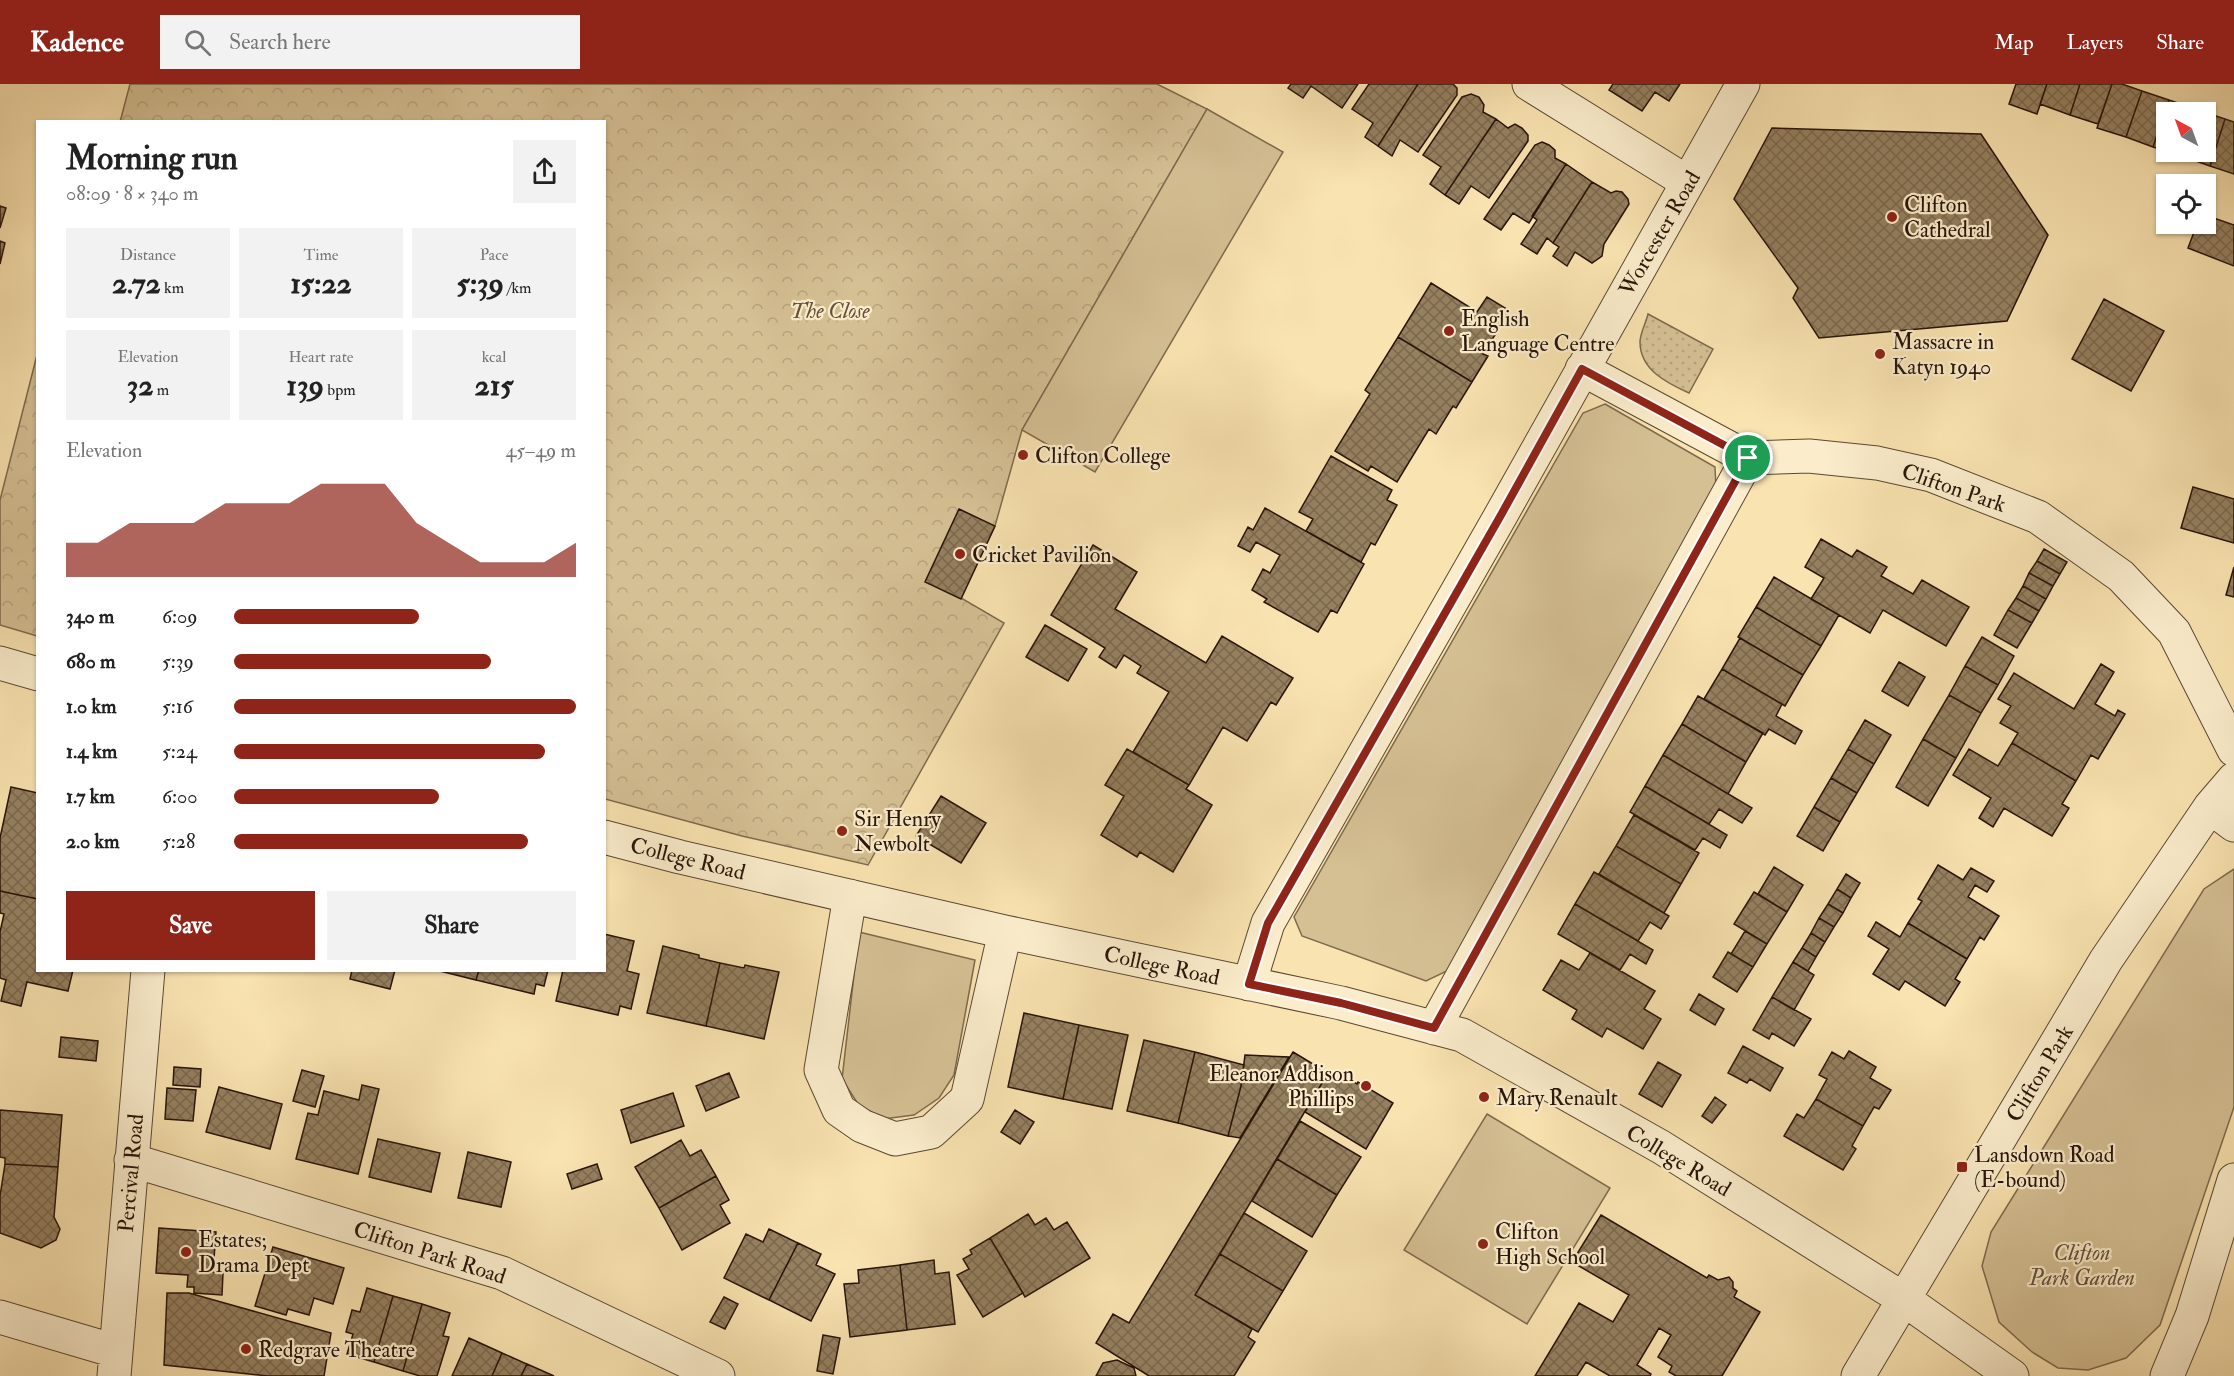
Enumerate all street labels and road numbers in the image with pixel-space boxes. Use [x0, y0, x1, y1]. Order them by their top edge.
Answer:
street label: Worcester Road [1612, 166, 1707, 302]
street label: Clifton Park [1898, 457, 2010, 519]
street label: College Road [627, 831, 748, 887]
street label: College Road [1101, 940, 1222, 992]
street label: Clifton Park [2000, 1019, 2080, 1127]
street label: Percival Road [112, 1112, 150, 1234]
street label: College Road [1621, 1119, 1736, 1203]
street label: Clifton Park Road [350, 1215, 510, 1291]

